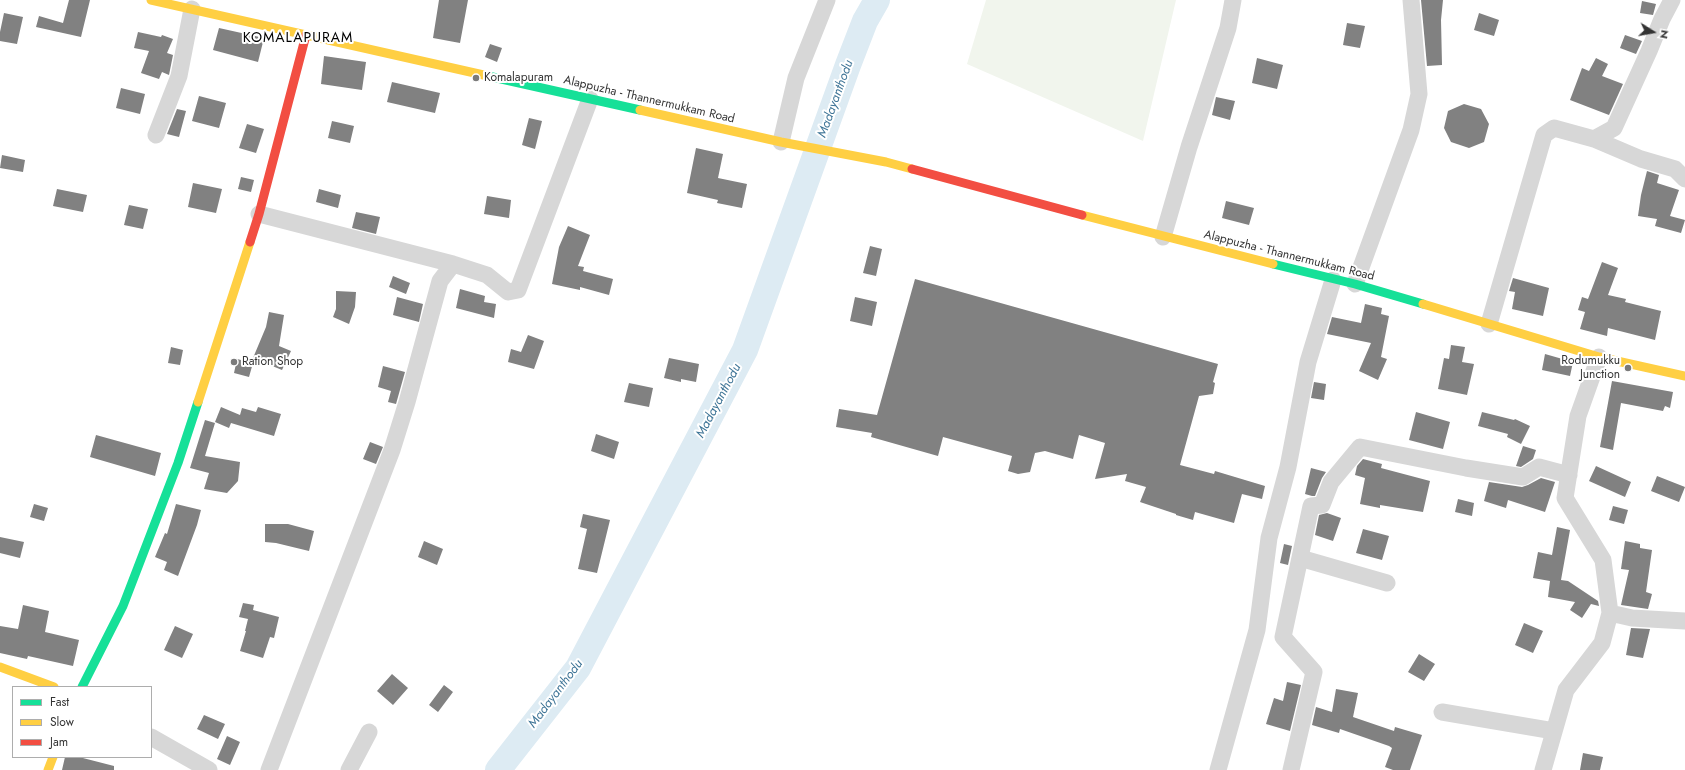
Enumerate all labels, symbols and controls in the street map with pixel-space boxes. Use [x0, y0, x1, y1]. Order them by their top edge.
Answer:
north arrow [1633, 12, 1673, 52]
text: N [1656, 28, 1673, 40]
district label: KOMALAPURAM [243, 31, 353, 47]
water label: Madayanthodu [815, 58, 857, 140]
place label: Komalapuram [484, 71, 553, 85]
marker: Komalapuram [471, 73, 481, 83]
street label: Alappuzha - Thannermukkam Road [562, 73, 736, 127]
street label: Alappuzha - Thannermukkam Road [1202, 228, 1376, 284]
place label: Rodumukku Junction [1561, 354, 1620, 382]
place label: Ration Shop [242, 355, 303, 369]
marker: Ration Shop [229, 357, 239, 367]
water label: Madayanthodu [693, 361, 745, 441]
marker: Rodumukku Junction [1623, 363, 1633, 373]
water label: Madayanthodu [525, 657, 587, 731]
legend [12, 686, 152, 758]
text: Fast [50, 693, 69, 711]
text: Slow [50, 713, 74, 731]
text: Jam [50, 733, 68, 751]

